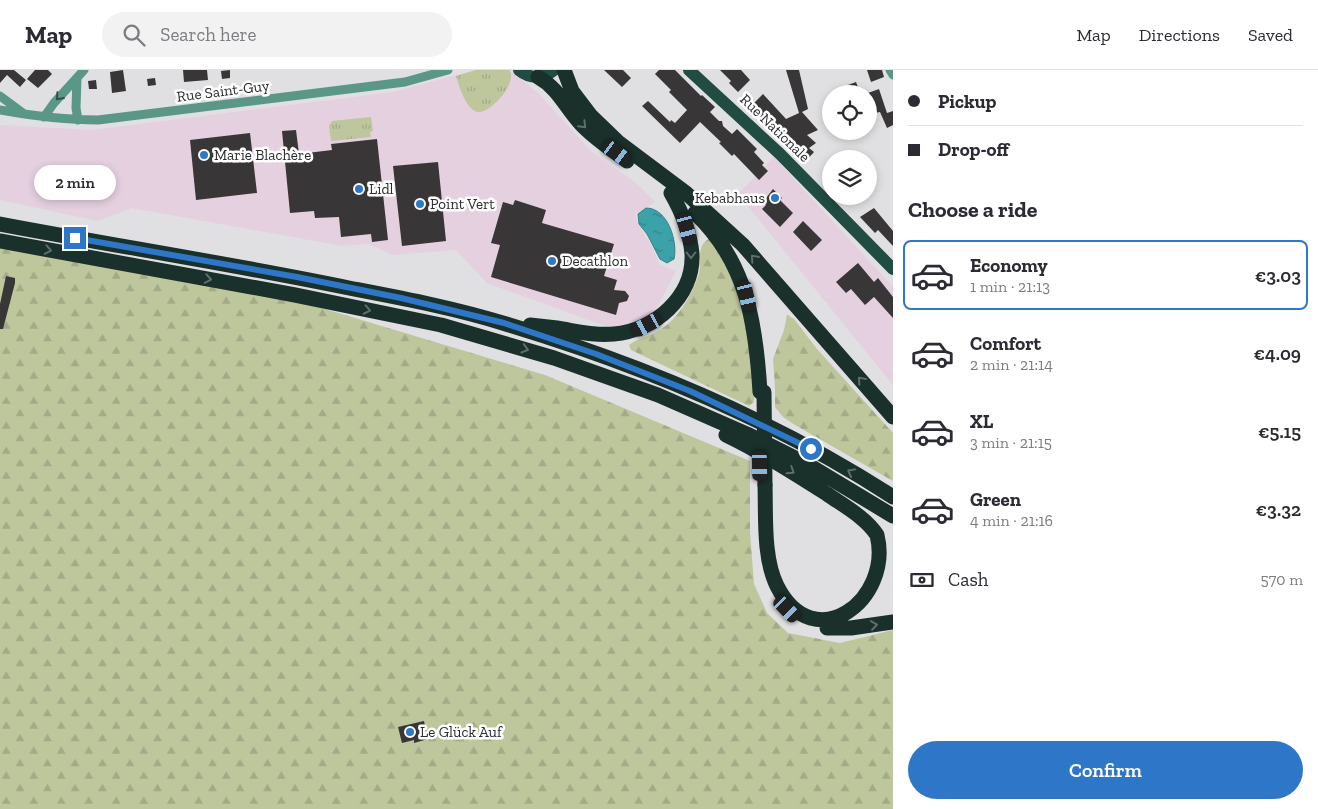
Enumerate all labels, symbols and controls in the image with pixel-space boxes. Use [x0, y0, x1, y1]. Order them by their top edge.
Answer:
search box [102, 12, 452, 57]
text: Map [25, 20, 72, 49]
icon: search [120, 21, 148, 49]
text: Search here [160, 23, 257, 46]
text: Map [1076, 24, 1111, 46]
text: Directions [1139, 24, 1220, 46]
text: Saved [1248, 24, 1293, 46]
street label: Rue Saint-Guy [176, 76, 271, 106]
map controls [822, 85, 877, 205]
button: locate [822, 85, 877, 140]
street label: Rue Nationale [736, 90, 814, 166]
text: Pickup [938, 90, 996, 113]
one-way arrow [56, 91, 65, 100]
one-way arrow [577, 119, 586, 128]
car [600, 138, 633, 168]
text: Drop-off [938, 138, 1009, 161]
place label: Marie Blachère [214, 146, 311, 164]
marker: Marie Blachère [198, 149, 210, 161]
button: layers [822, 150, 877, 205]
callout: 2 min [34, 166, 116, 200]
text: 2 min [55, 173, 95, 192]
place label: Lidl [369, 180, 394, 198]
marker: Lidl [353, 183, 365, 195]
place label: Kebabhaus [695, 189, 765, 207]
marker: Kebabhaus [769, 192, 781, 204]
place label: Point Vert [430, 195, 495, 213]
text: Choose a ride [908, 196, 1038, 223]
marker: Point Vert [414, 198, 426, 210]
car [675, 212, 698, 244]
route end [64, 227, 86, 249]
one-way arrow [43, 244, 52, 254]
one-way arrow [686, 251, 696, 259]
place label: Decathlon [562, 252, 628, 270]
icon: car [910, 253, 955, 298]
one-way arrow [751, 254, 760, 263]
text: Economy [970, 254, 1048, 277]
marker: Decathlon [546, 255, 558, 267]
text: €3.03 [1255, 264, 1301, 287]
one-way arrow [203, 273, 212, 283]
text: 1 min · 21:13 [970, 277, 1050, 296]
car [736, 280, 757, 312]
one-way arrow [363, 304, 372, 314]
car [630, 311, 663, 339]
icon: car [910, 331, 955, 376]
text: Comfort [970, 332, 1041, 355]
text: €4.09 [1254, 342, 1301, 365]
one-way arrow [520, 344, 528, 354]
text: 2 min · 21:14 [970, 355, 1053, 374]
one-way arrow [858, 376, 867, 385]
icon: car [910, 409, 955, 454]
text: XL [970, 410, 993, 433]
text: €5.15 [1258, 420, 1301, 443]
text: 3 min · 21:15 [970, 433, 1052, 452]
route start [800, 438, 822, 460]
car [752, 451, 767, 481]
one-way arrow [785, 465, 795, 474]
one-way arrow [848, 468, 857, 478]
icon: car [910, 487, 955, 532]
text: Green [970, 488, 1021, 511]
text: €3.32 [1256, 498, 1301, 521]
text: 4 min · 21:16 [970, 511, 1053, 530]
icon: cash [908, 566, 936, 594]
text: Cash [948, 568, 988, 591]
text: 570 m [1261, 570, 1303, 589]
car [771, 593, 802, 625]
one-way arrow [871, 620, 879, 631]
place label: Le Glück Auf [420, 723, 503, 741]
marker: Le Glück Auf [404, 726, 416, 738]
button: Confirm [908, 741, 1303, 799]

